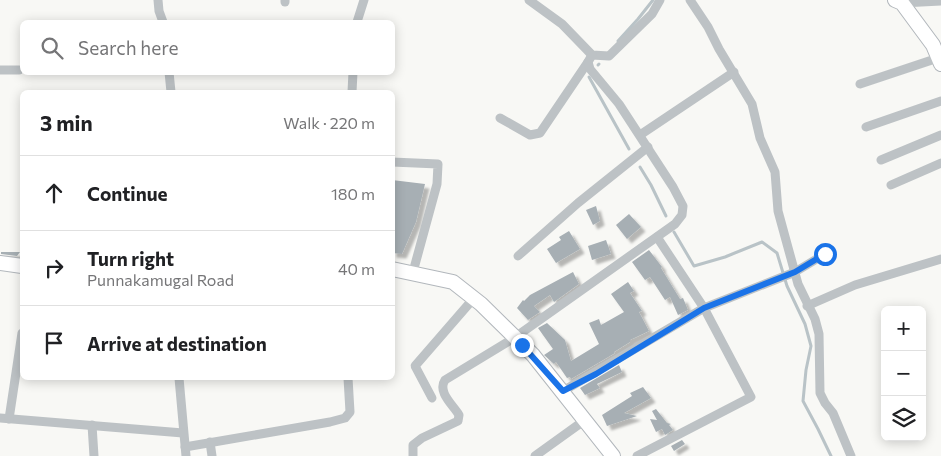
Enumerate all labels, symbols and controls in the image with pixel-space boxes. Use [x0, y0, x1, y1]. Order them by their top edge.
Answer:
search box [20, 20, 395, 75]
icon: search [38, 34, 66, 62]
text: Search here [78, 36, 178, 59]
text: 3 min [40, 110, 93, 135]
text: Walk · 220 m [283, 113, 375, 132]
icon: ahead [40, 179, 68, 207]
text: Continue [87, 182, 167, 205]
text: 180 m [331, 184, 375, 203]
route start [814, 243, 837, 266]
text: Turn right [87, 247, 174, 270]
icon: right [40, 254, 68, 282]
text: 40 m [338, 259, 375, 278]
text: Punnakamugal Road [87, 270, 234, 289]
map controls [881, 306, 926, 441]
button: + [881, 306, 926, 351]
icon: arrive [40, 329, 68, 357]
text: Arrive at destination [87, 332, 267, 355]
route end [511, 334, 534, 357]
button: − [881, 351, 926, 396]
button: layers [881, 396, 926, 441]

